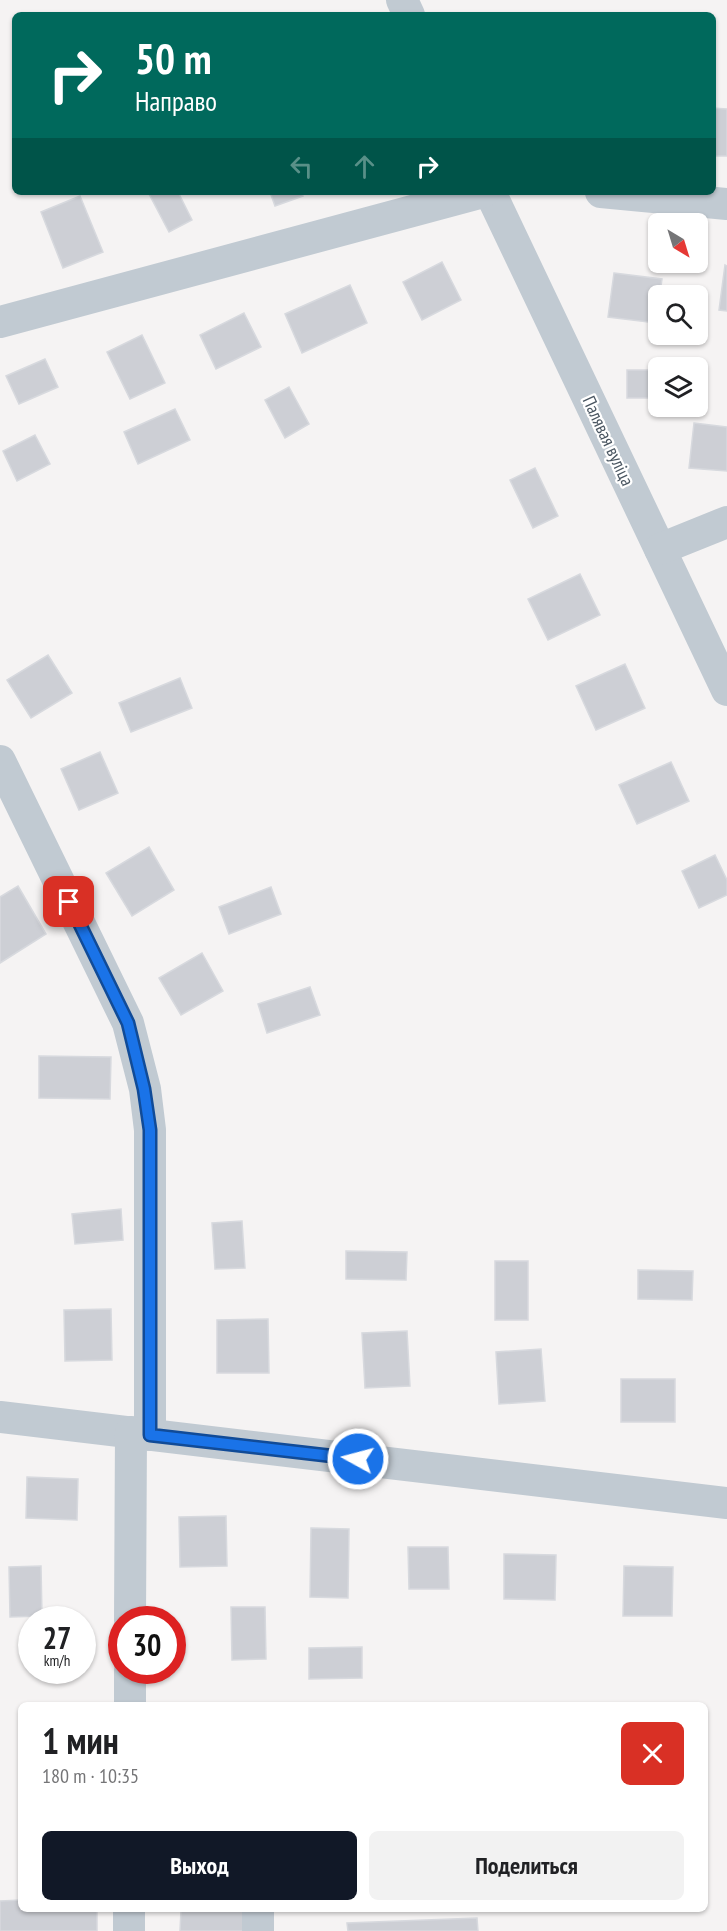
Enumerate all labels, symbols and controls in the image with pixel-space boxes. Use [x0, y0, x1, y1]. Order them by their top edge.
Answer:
text: 50 m [135, 31, 212, 86]
icon: right [36, 36, 114, 114]
text: Направо [135, 84, 217, 118]
icon: left [285, 150, 318, 183]
icon: ahead [348, 150, 381, 183]
icon: right [411, 150, 444, 183]
north arrow [648, 213, 708, 273]
map controls [648, 213, 708, 417]
button: search [648, 285, 708, 345]
button: layers [648, 357, 708, 417]
street label: Палявая вуліца [578, 392, 639, 489]
pin [43, 876, 94, 927]
icon: arrive [52, 885, 85, 918]
position arrow [326, 1427, 390, 1491]
speed limit sign: 30 [108, 1606, 186, 1684]
text: 27 [43, 1618, 71, 1657]
text: km/h [44, 1651, 70, 1670]
text: 1 мин [42, 1717, 119, 1764]
button: close [621, 1722, 684, 1785]
text: 180 m · 10:35 [42, 1763, 139, 1789]
button: Выход [42, 1831, 357, 1900]
button: Поделиться [369, 1831, 684, 1900]

